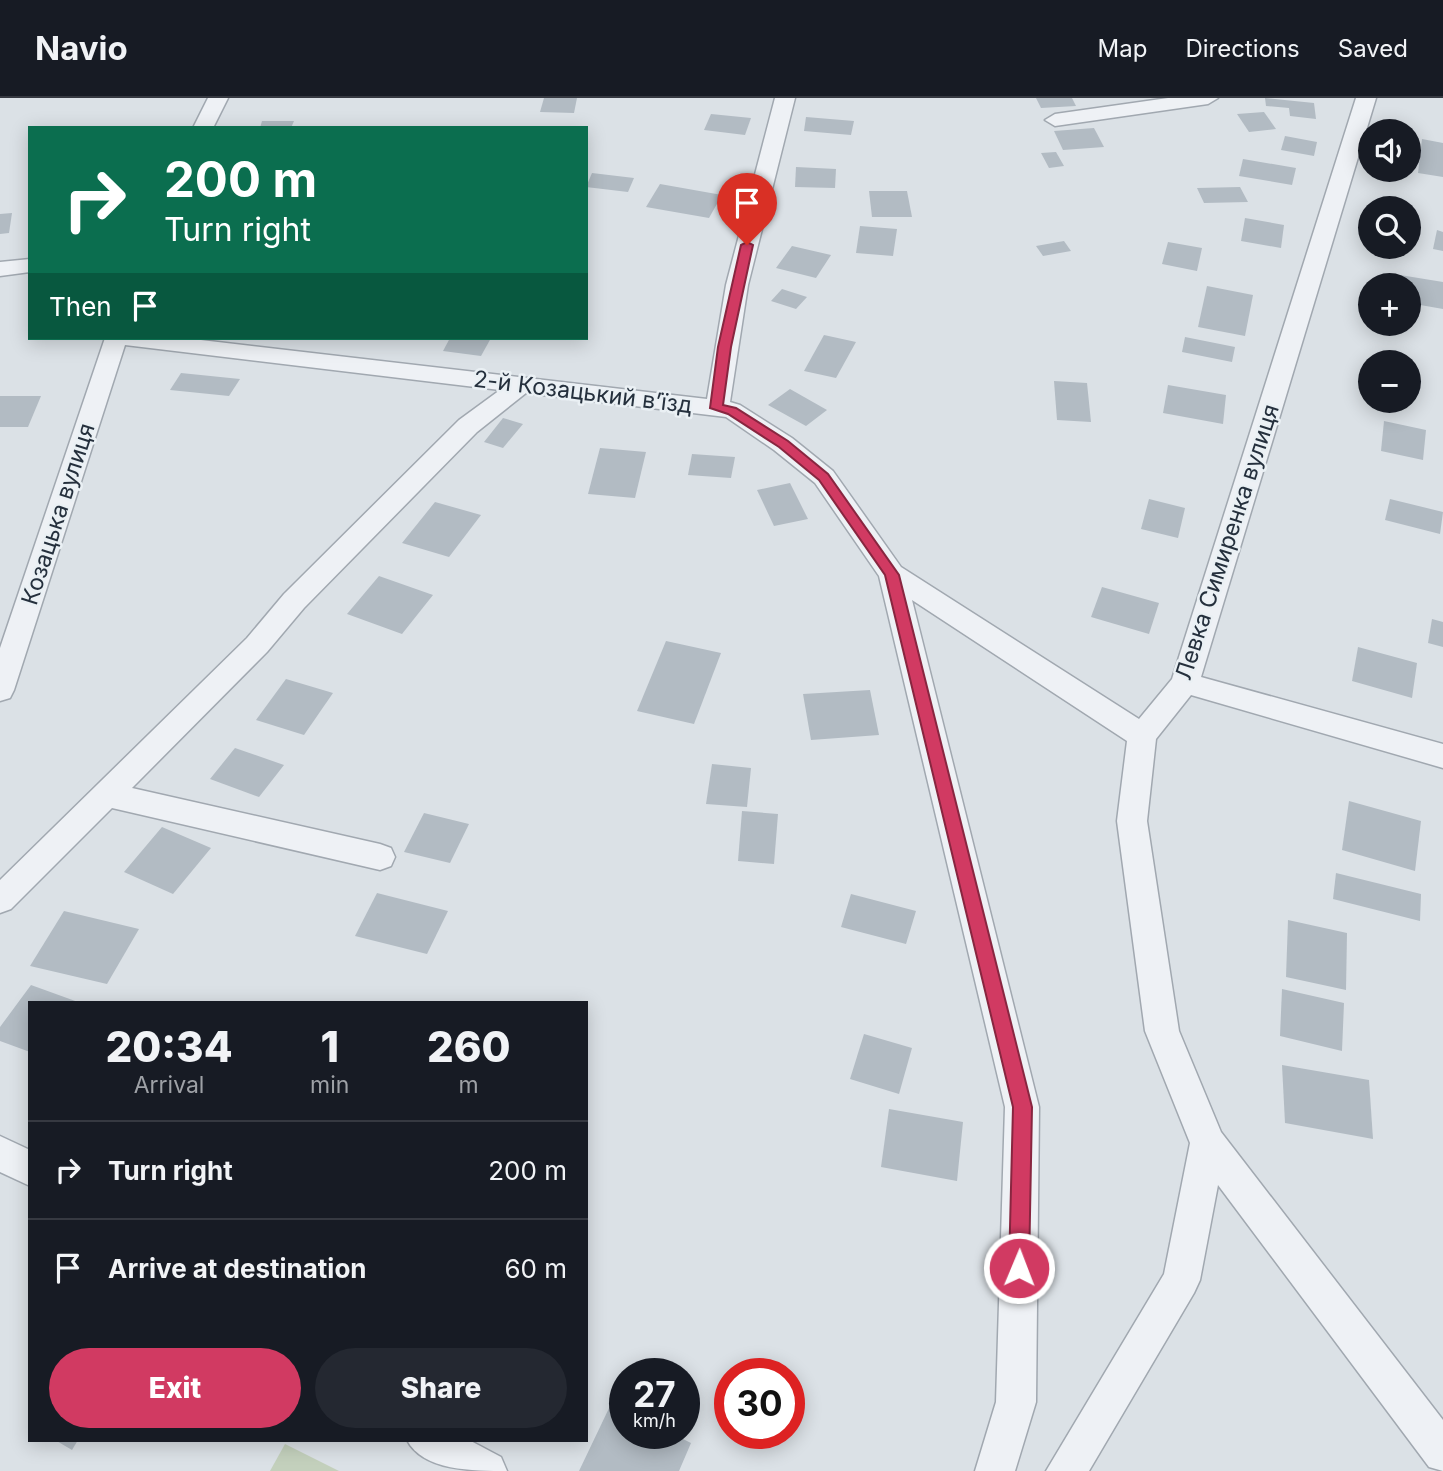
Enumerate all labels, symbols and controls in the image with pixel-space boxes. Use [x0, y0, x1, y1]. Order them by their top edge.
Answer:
text: Navio [35, 28, 128, 68]
text: Map [1098, 34, 1147, 63]
text: Directions [1185, 34, 1300, 63]
text: Saved [1338, 34, 1408, 63]
map controls [1358, 119, 1421, 413]
button: sound [1358, 119, 1421, 182]
text: 200 m [164, 150, 317, 209]
icon: right [49, 154, 140, 245]
pin [717, 173, 777, 245]
icon: arrive [728, 184, 766, 222]
button: search [1358, 196, 1421, 259]
text: Turn right [164, 210, 311, 249]
button: + [1358, 273, 1421, 336]
icon: arrive [126, 287, 164, 325]
text: Then [49, 291, 112, 322]
button: − [1358, 350, 1421, 413]
street label: 2-й Козацький в’їзд [472, 365, 694, 419]
street label: Левка Симиренка вулиця [1169, 401, 1285, 683]
street label: Козацька вулиця [15, 420, 101, 608]
text: 20:34 [105, 1021, 233, 1072]
text: 1 [320, 1021, 339, 1072]
text: 260 [427, 1021, 511, 1072]
text: Arrival [134, 1071, 204, 1099]
text: min [310, 1071, 349, 1099]
text: m [459, 1071, 479, 1099]
icon: right [49, 1151, 87, 1189]
text: Turn right [108, 1155, 233, 1186]
text: 200 m [488, 1155, 567, 1186]
position arrow [982, 1231, 1056, 1305]
icon: arrive [49, 1249, 87, 1287]
text: Arrive at destination [108, 1253, 367, 1284]
text: 60 m [504, 1253, 567, 1284]
button: Exit [49, 1348, 301, 1428]
button: Share [315, 1348, 567, 1428]
speed limit sign: 30 [714, 1358, 805, 1449]
text: 27 [633, 1373, 676, 1415]
text: km/h [633, 1410, 676, 1431]

